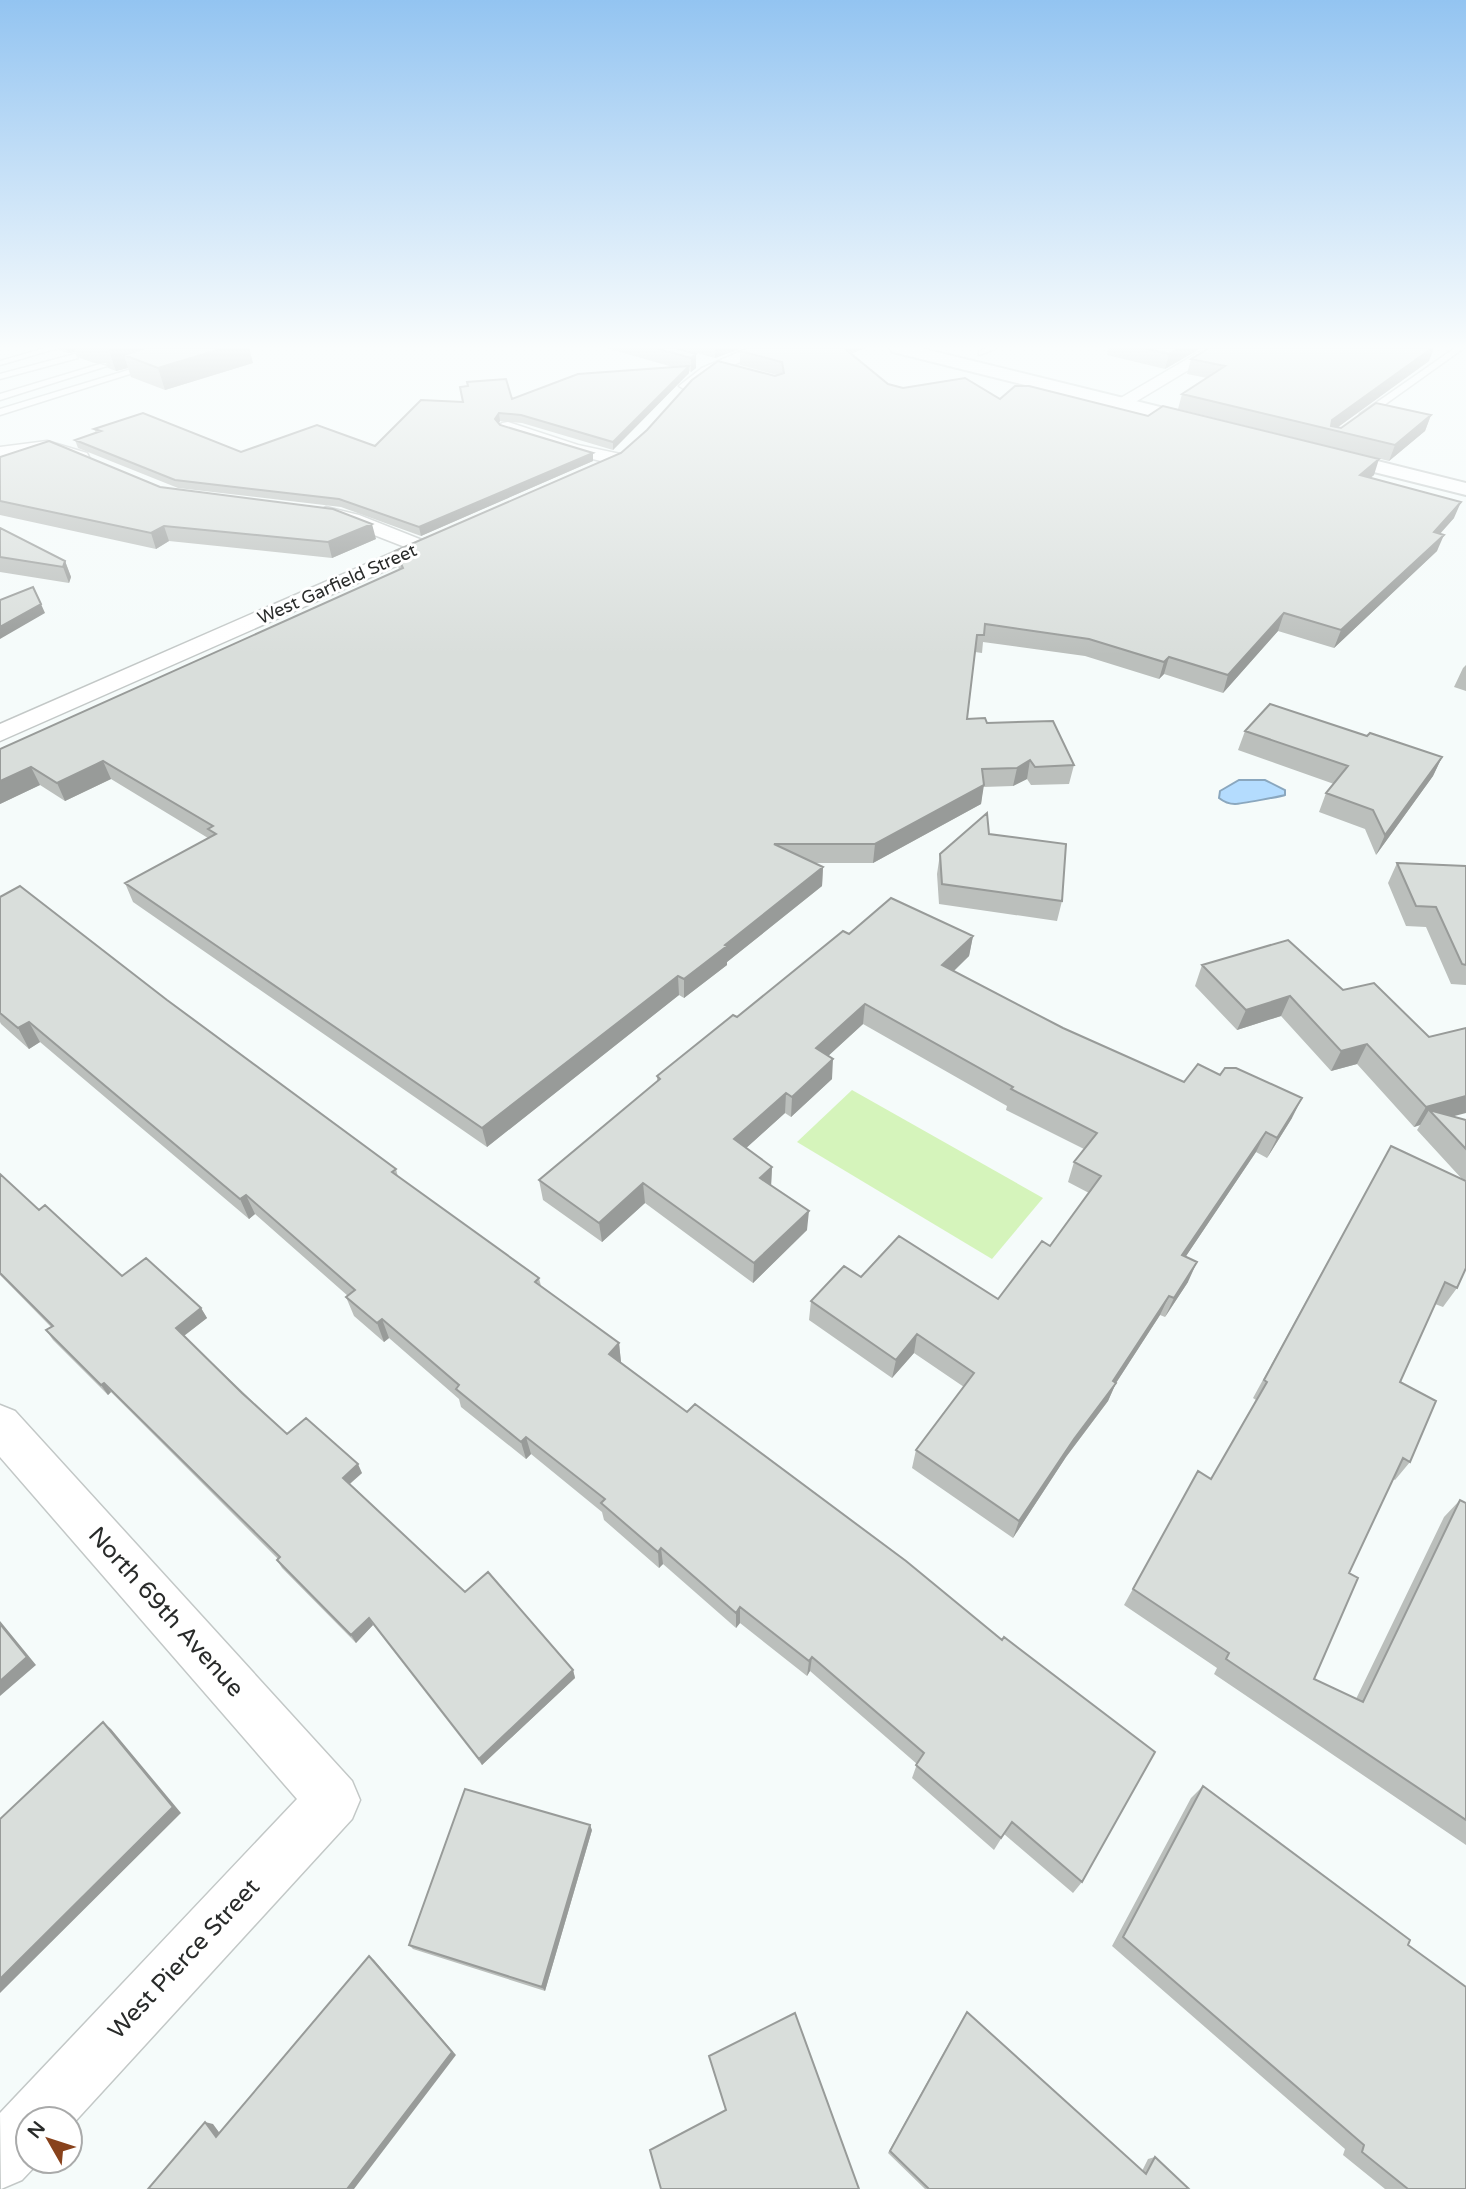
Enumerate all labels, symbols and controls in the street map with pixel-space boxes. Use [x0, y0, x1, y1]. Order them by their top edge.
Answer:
street label: West Garfield Street [254, 539, 420, 629]
street label: North 69th Avenue [82, 1521, 250, 1703]
street label: West Pierce Street [102, 1873, 266, 2045]
north arrow [14, 2105, 84, 2175]
text: N [23, 2117, 50, 2143]

